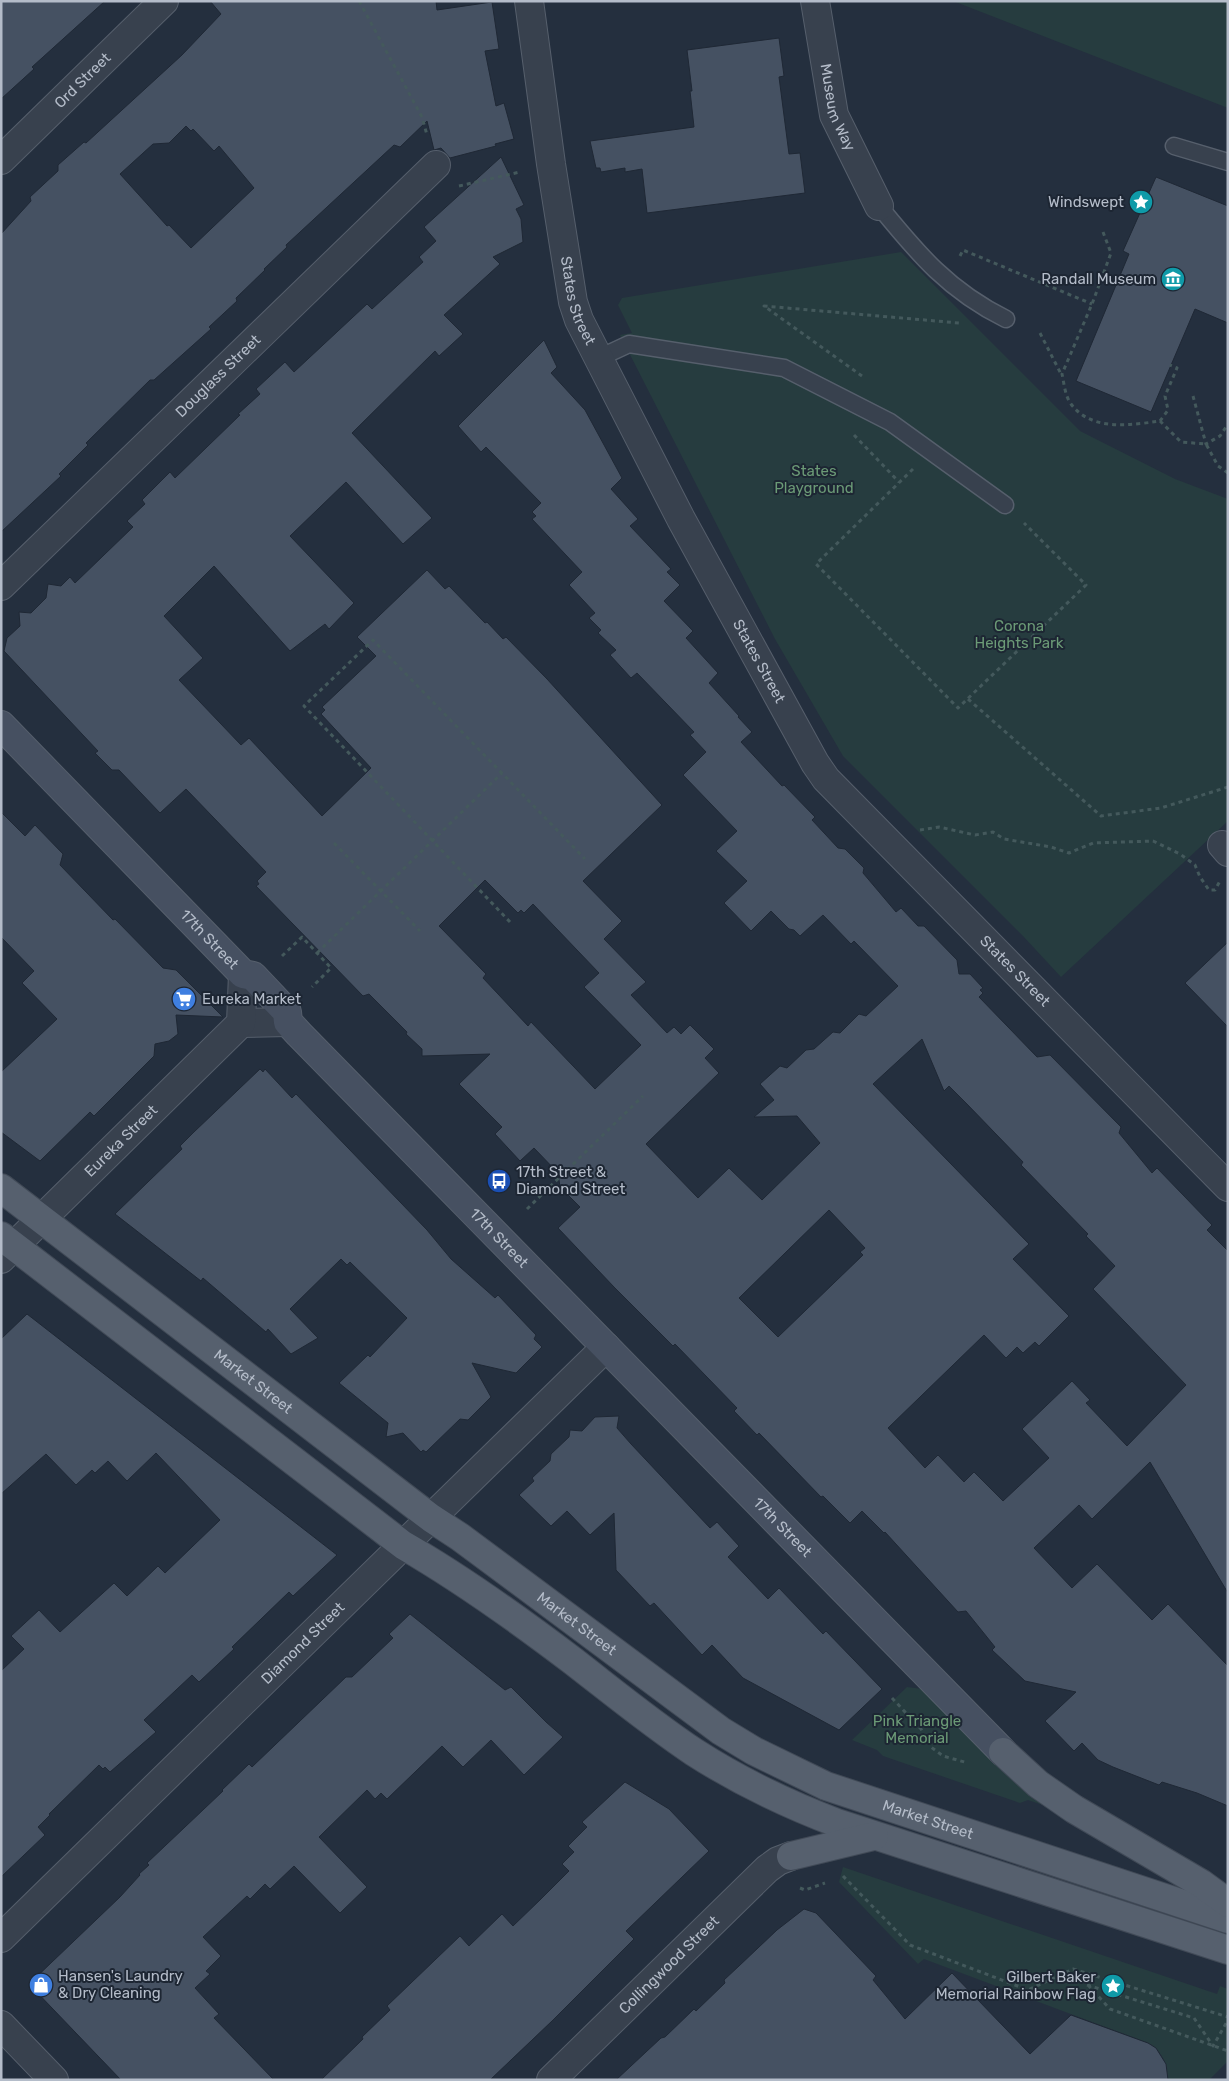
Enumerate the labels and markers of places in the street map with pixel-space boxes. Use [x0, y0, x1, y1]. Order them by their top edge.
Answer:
place icon: Windswept [1128, 189, 1154, 215]
place label: Windswept [1048, 193, 1124, 211]
museum icon: Randall Museum [1160, 266, 1186, 292]
place label: Randall Museum [1041, 270, 1156, 288]
supermarket icon: Eureka Market [171, 986, 197, 1012]
place label: Eureka Market [202, 990, 301, 1008]
place label: 17th Street & Diamond Street [516, 1163, 625, 1198]
bus stop icon: 17th Street & Diamond Street [486, 1168, 512, 1194]
place label: Hansen's Laundry & Dry Cleaning [58, 1967, 183, 2002]
place label: Gilbert Baker Memorial Rainbow Flag [936, 1968, 1096, 2003]
shop icon: Hansen's Laundry & Dry Cleaning [28, 1972, 54, 1998]
place icon: Gilbert Baker Memorial Rainbow Flag [1100, 1973, 1126, 1999]

